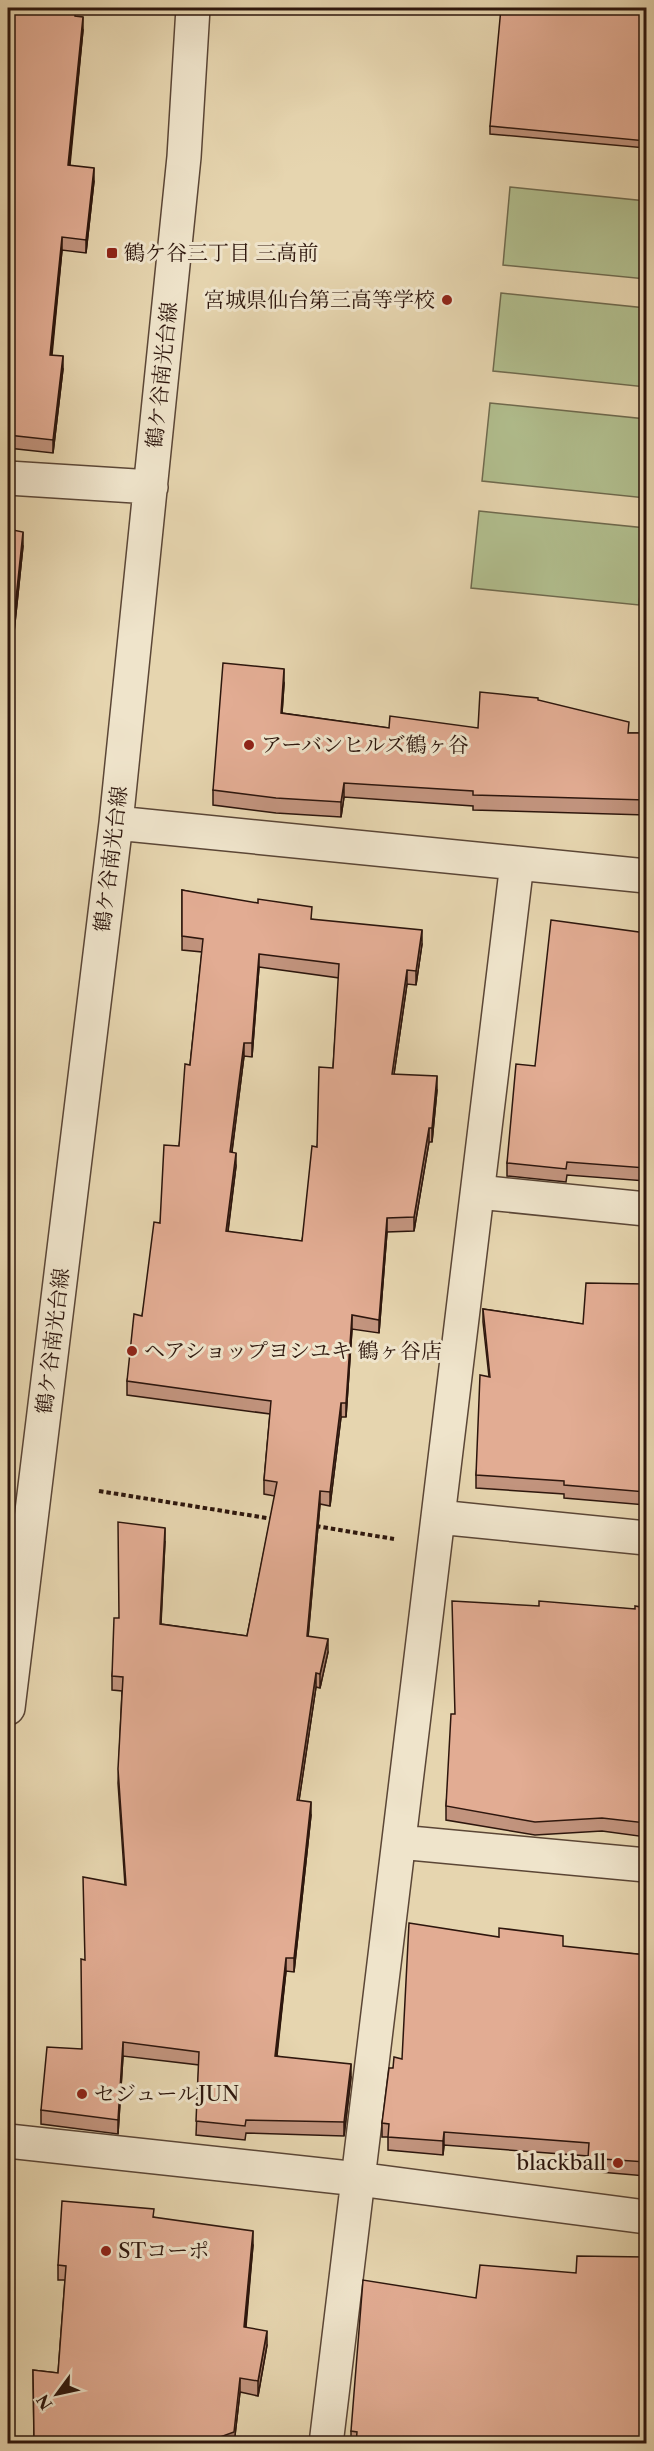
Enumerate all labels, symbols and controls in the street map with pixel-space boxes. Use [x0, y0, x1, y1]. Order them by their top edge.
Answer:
place label: 鶴ケ谷三丁目 三高前 [124, 240, 319, 265]
marker: 鶴ケ谷三丁目 三高前 [105, 246, 119, 260]
place label: 宮城県仙台第三高等学校 [204, 287, 435, 312]
marker: 宮城県仙台第三高等学校 [440, 293, 454, 307]
street label: 鶴ケ谷南光台線 [141, 301, 182, 449]
place label: アーバンヒルズ鶴ヶ谷 [261, 732, 469, 757]
marker: アーバンヒルズ鶴ヶ谷 [242, 738, 256, 752]
street label: 鶴ケ谷南光台線 [89, 784, 132, 933]
street label: 鶴ケ谷南光台線 [31, 1266, 74, 1415]
place label: ヘアショップヨシユキ 鶴ヶ谷店 [144, 1338, 442, 1363]
marker: ヘアショップヨシユキ 鶴ヶ谷店 [125, 1344, 139, 1358]
place label: セジュールJUN [94, 2081, 239, 2106]
marker: セジュールJUN [75, 2087, 89, 2101]
place label: blackball [517, 2150, 606, 2175]
marker: blackball [611, 2156, 625, 2170]
place label: STコーポ [118, 2238, 209, 2263]
marker: STコーポ [99, 2244, 113, 2258]
north arrow [27, 2364, 87, 2424]
text: N [32, 2391, 57, 2413]

